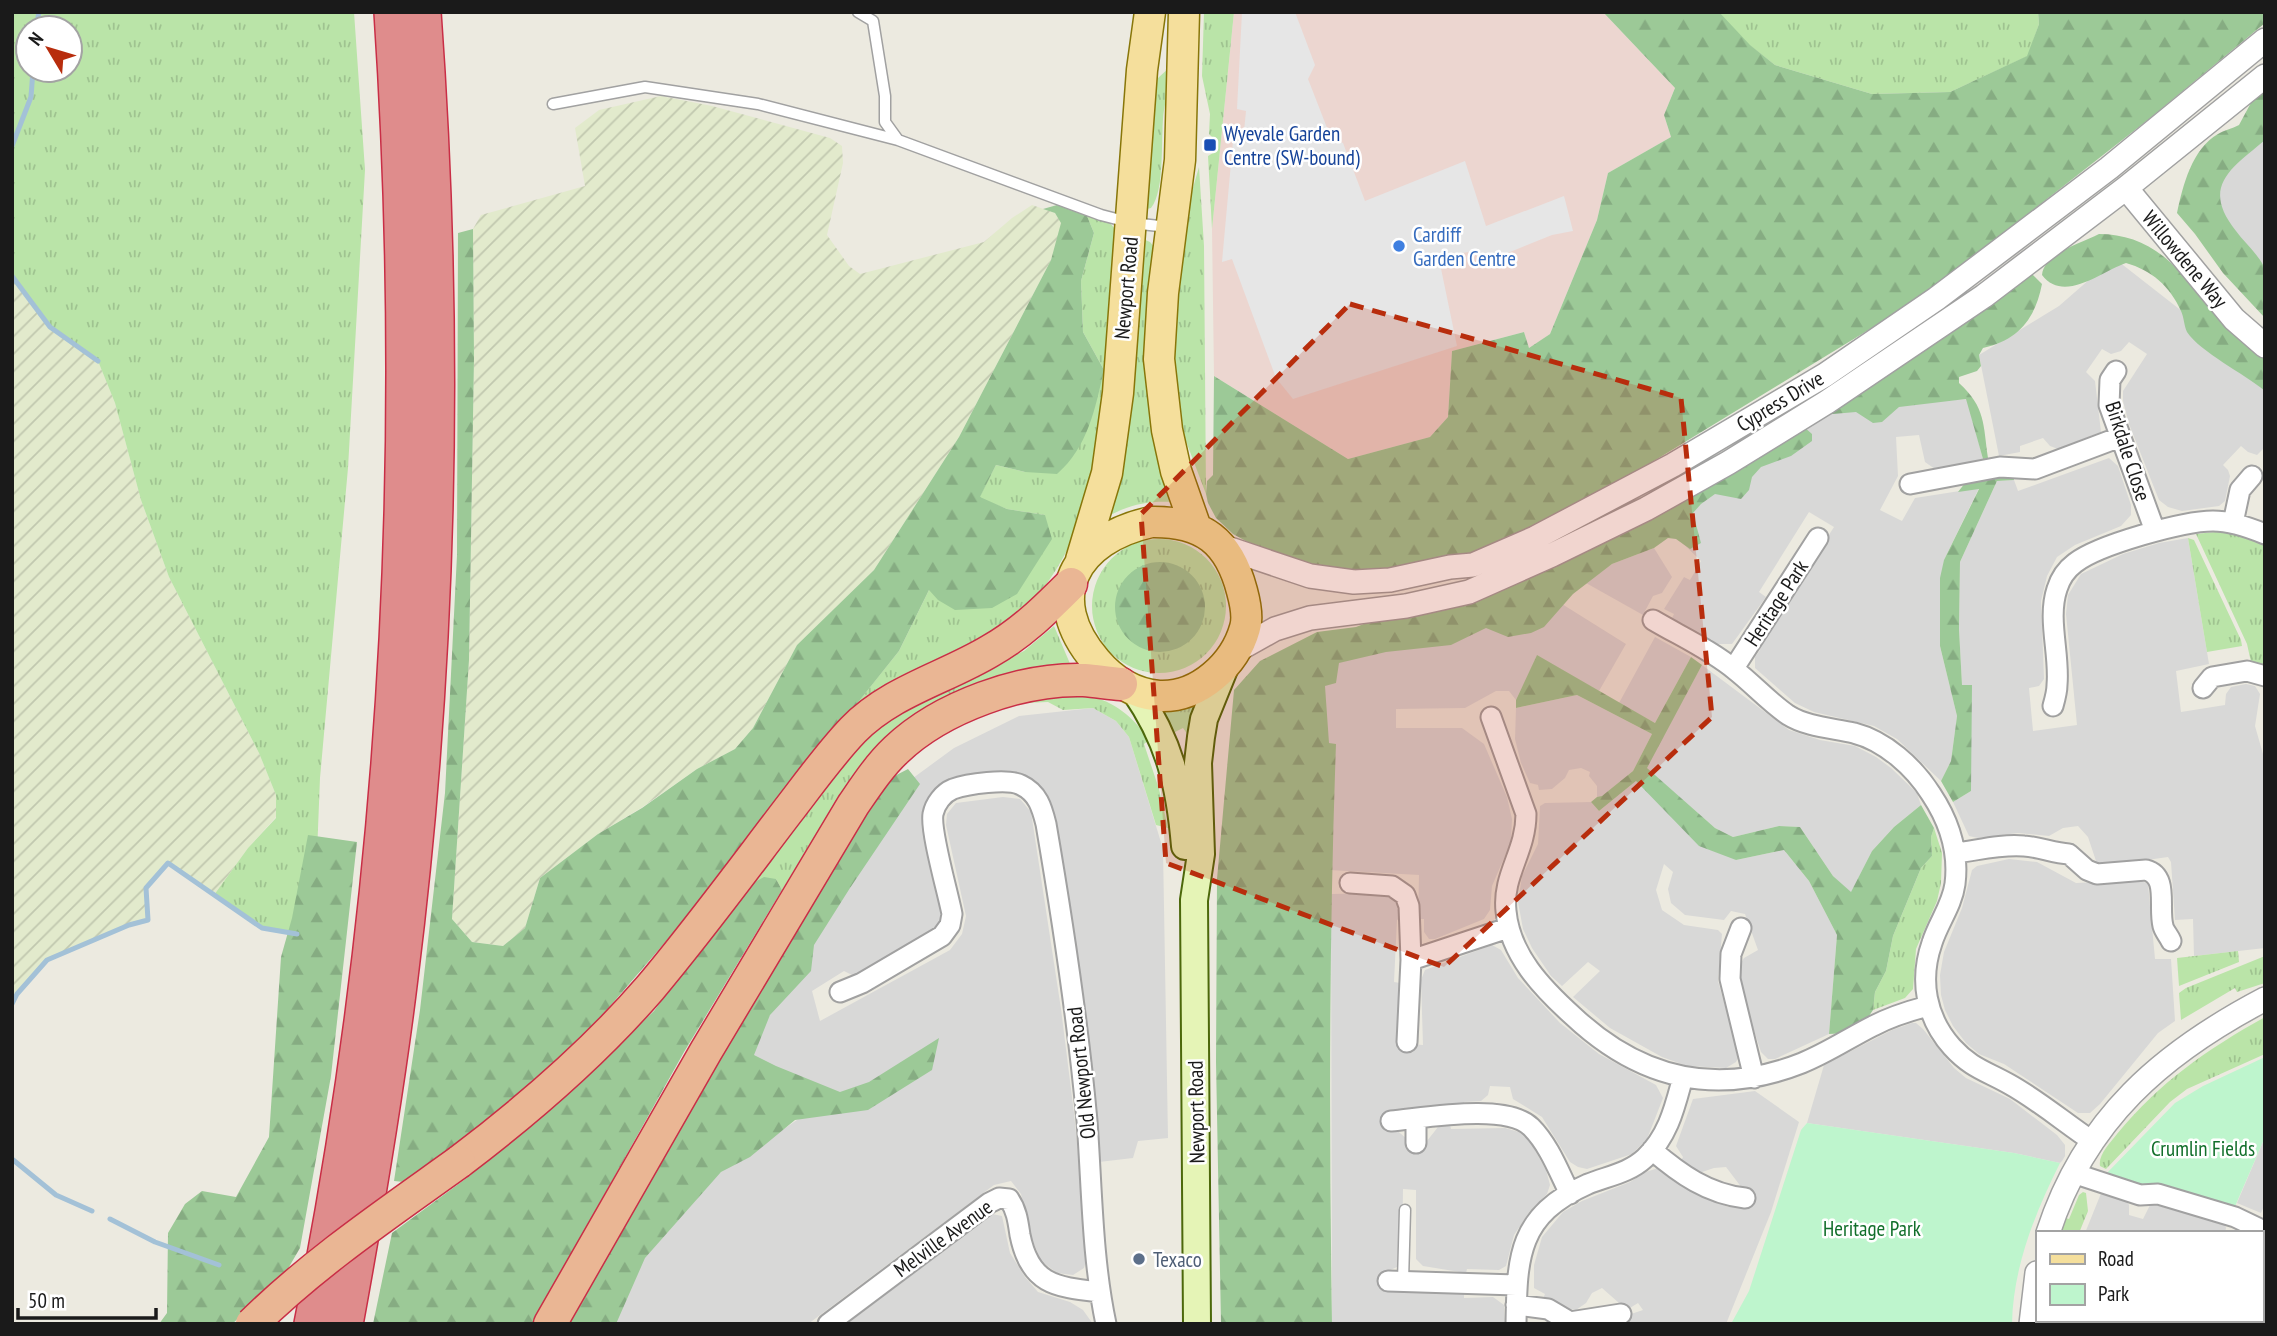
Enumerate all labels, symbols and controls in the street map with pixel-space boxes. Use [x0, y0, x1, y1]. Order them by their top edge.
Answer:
north arrow [14, 14, 84, 84]
text: N [23, 27, 48, 50]
place label: Wyevale Garden Centre (SW-bound) [1224, 120, 1360, 171]
marker: Wyevale Garden Centre (SW-bound) [1202, 137, 1218, 153]
street label: Willowdene Way [2136, 205, 2234, 313]
place label: Cardiff Garden Centre [1413, 221, 1516, 272]
street label: Newport Road [1108, 236, 1144, 340]
marker: Cardiff Garden Centre [1391, 238, 1407, 254]
street label: Cypress Drive [1731, 364, 1829, 438]
street label: Birkdale Close [2099, 398, 2157, 504]
street label: Heritage Park [1738, 555, 1814, 651]
street label: Old Newport Road [1061, 1006, 1101, 1140]
street label: Newport Road [1182, 1060, 1210, 1164]
park label: Crumlin Fields [2151, 1135, 2255, 1162]
street label: Melville Avenue [889, 1193, 997, 1283]
park label: Heritage Park [1823, 1215, 1921, 1242]
legend [2036, 1231, 2263, 1322]
text: Road [2098, 1245, 2134, 1272]
place label: Texaco [1153, 1246, 1202, 1273]
marker: Texaco [1131, 1251, 1147, 1267]
scale bar [18, 1276, 156, 1320]
text: Park [2098, 1280, 2129, 1307]
text: 50 m [28, 1287, 65, 1314]

